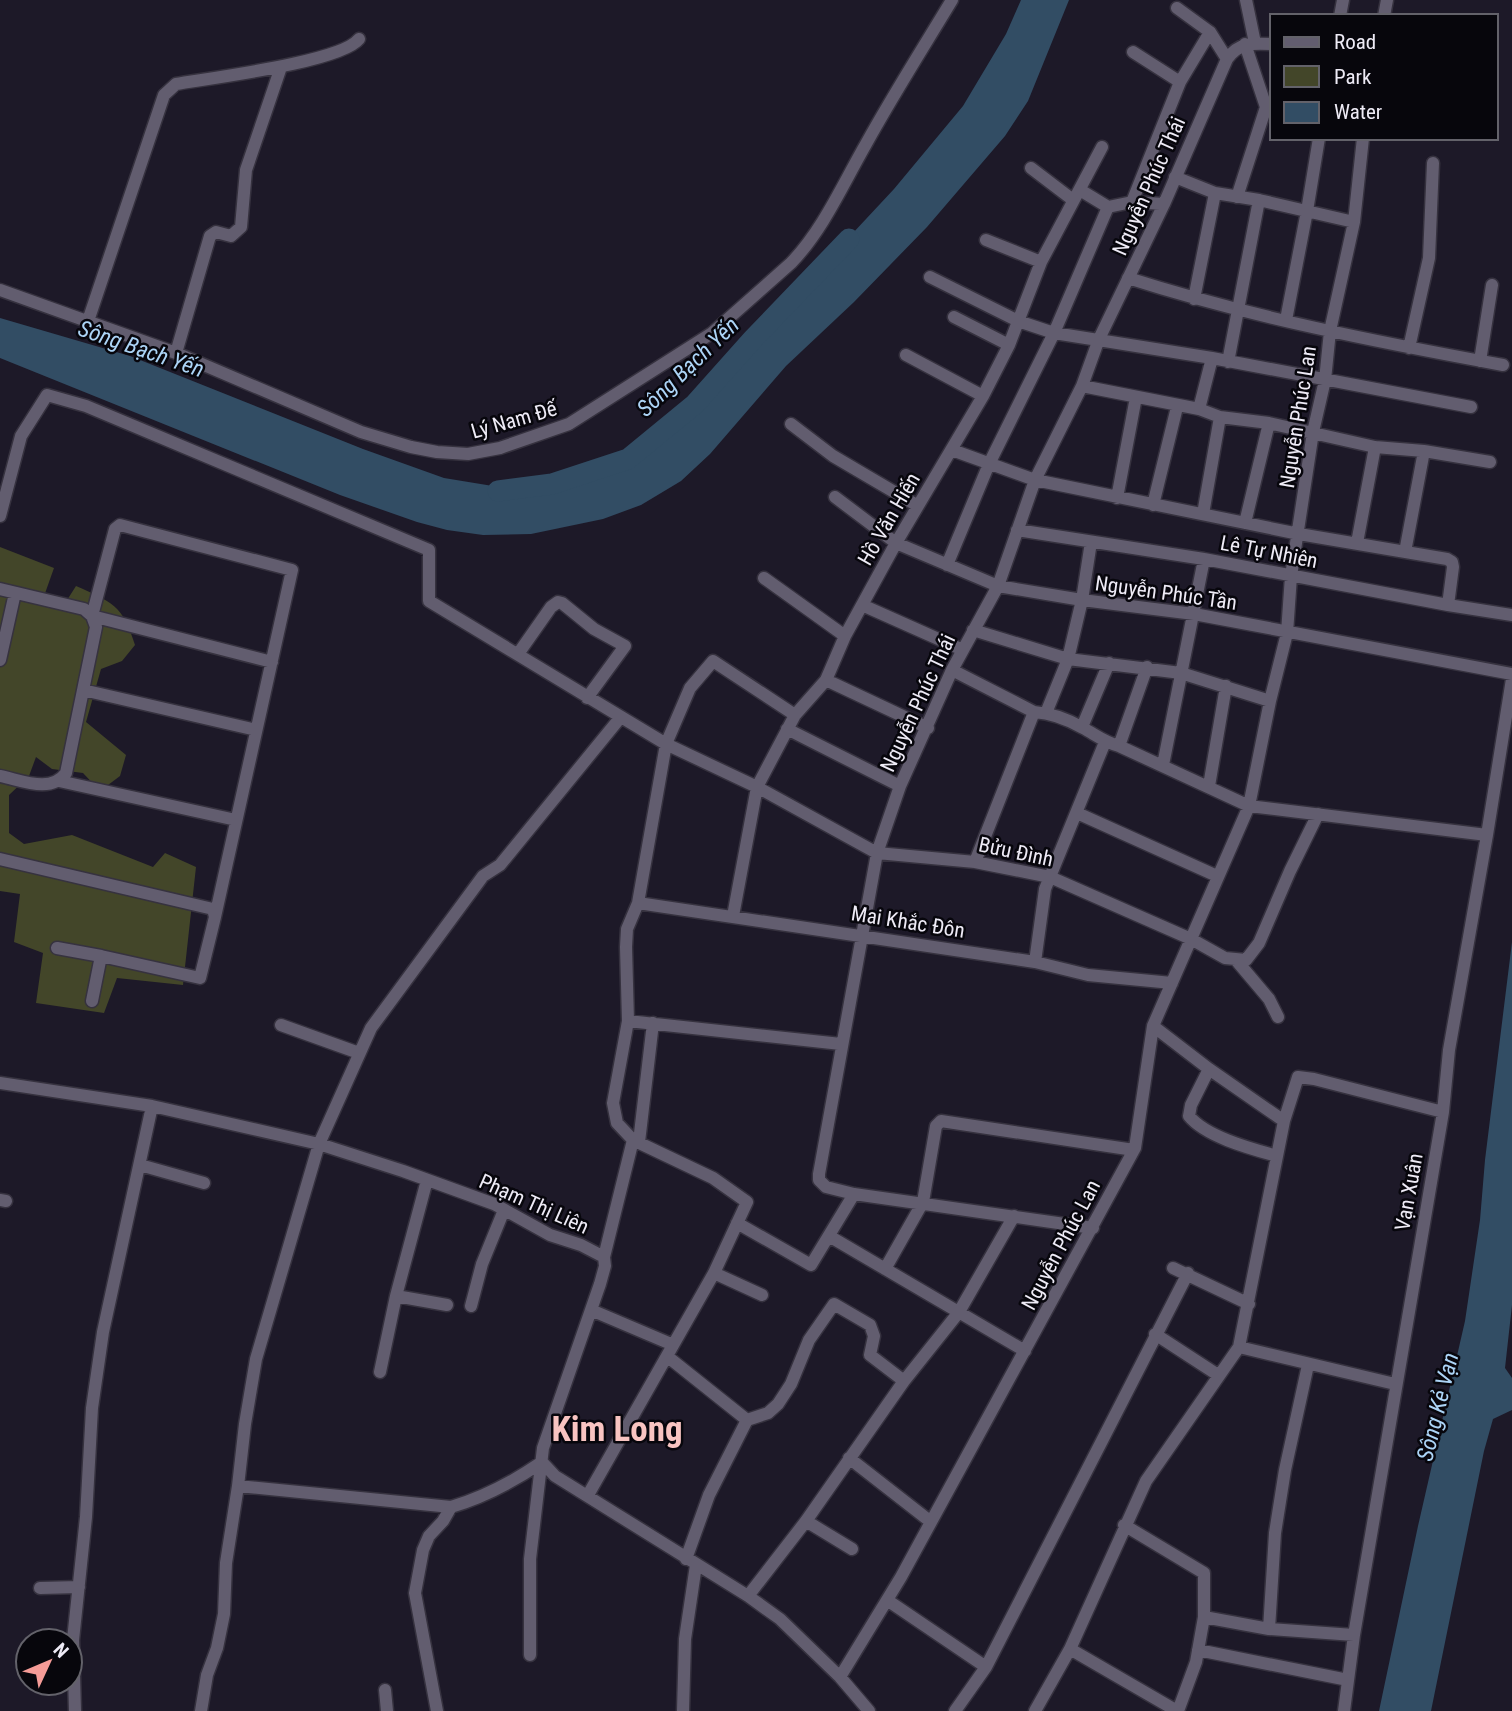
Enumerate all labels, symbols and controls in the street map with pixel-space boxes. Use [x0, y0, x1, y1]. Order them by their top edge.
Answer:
legend [1270, 14, 1498, 140]
text: Road [1334, 30, 1376, 54]
text: Park [1334, 65, 1372, 89]
text: Water [1334, 100, 1382, 124]
street label: Nguyễn Phúc Thái [1108, 113, 1190, 259]
water label: Sông Bạch Yến [631, 312, 745, 422]
water label: Sông Bạch Yến [75, 315, 207, 383]
street label: Nguyễn Phúc Lan [1275, 344, 1321, 490]
street label: Lý Nam Đế [468, 396, 561, 444]
street label: Hồ Văn Hiến [853, 469, 925, 569]
street label: Lê Tự Nhiên [1218, 531, 1320, 573]
street label: Nguyễn Phúc Tần [1094, 571, 1238, 615]
street label: Nguyễn Phúc Thái [876, 630, 960, 776]
street label: Bửu Đình [977, 832, 1055, 872]
street label: Mai Khắc Đôn [849, 901, 967, 943]
street label: Vạn Xuân [1390, 1151, 1428, 1233]
street label: Phạm Thị Liên [475, 1169, 593, 1239]
street label: Nguyễn Phúc Lan [1017, 1176, 1105, 1314]
water label: Sông Kẻ Vạn [1411, 1350, 1465, 1464]
district label: Kim Long [551, 1409, 683, 1450]
north arrow [14, 1627, 84, 1697]
text: N [49, 1638, 73, 1663]

